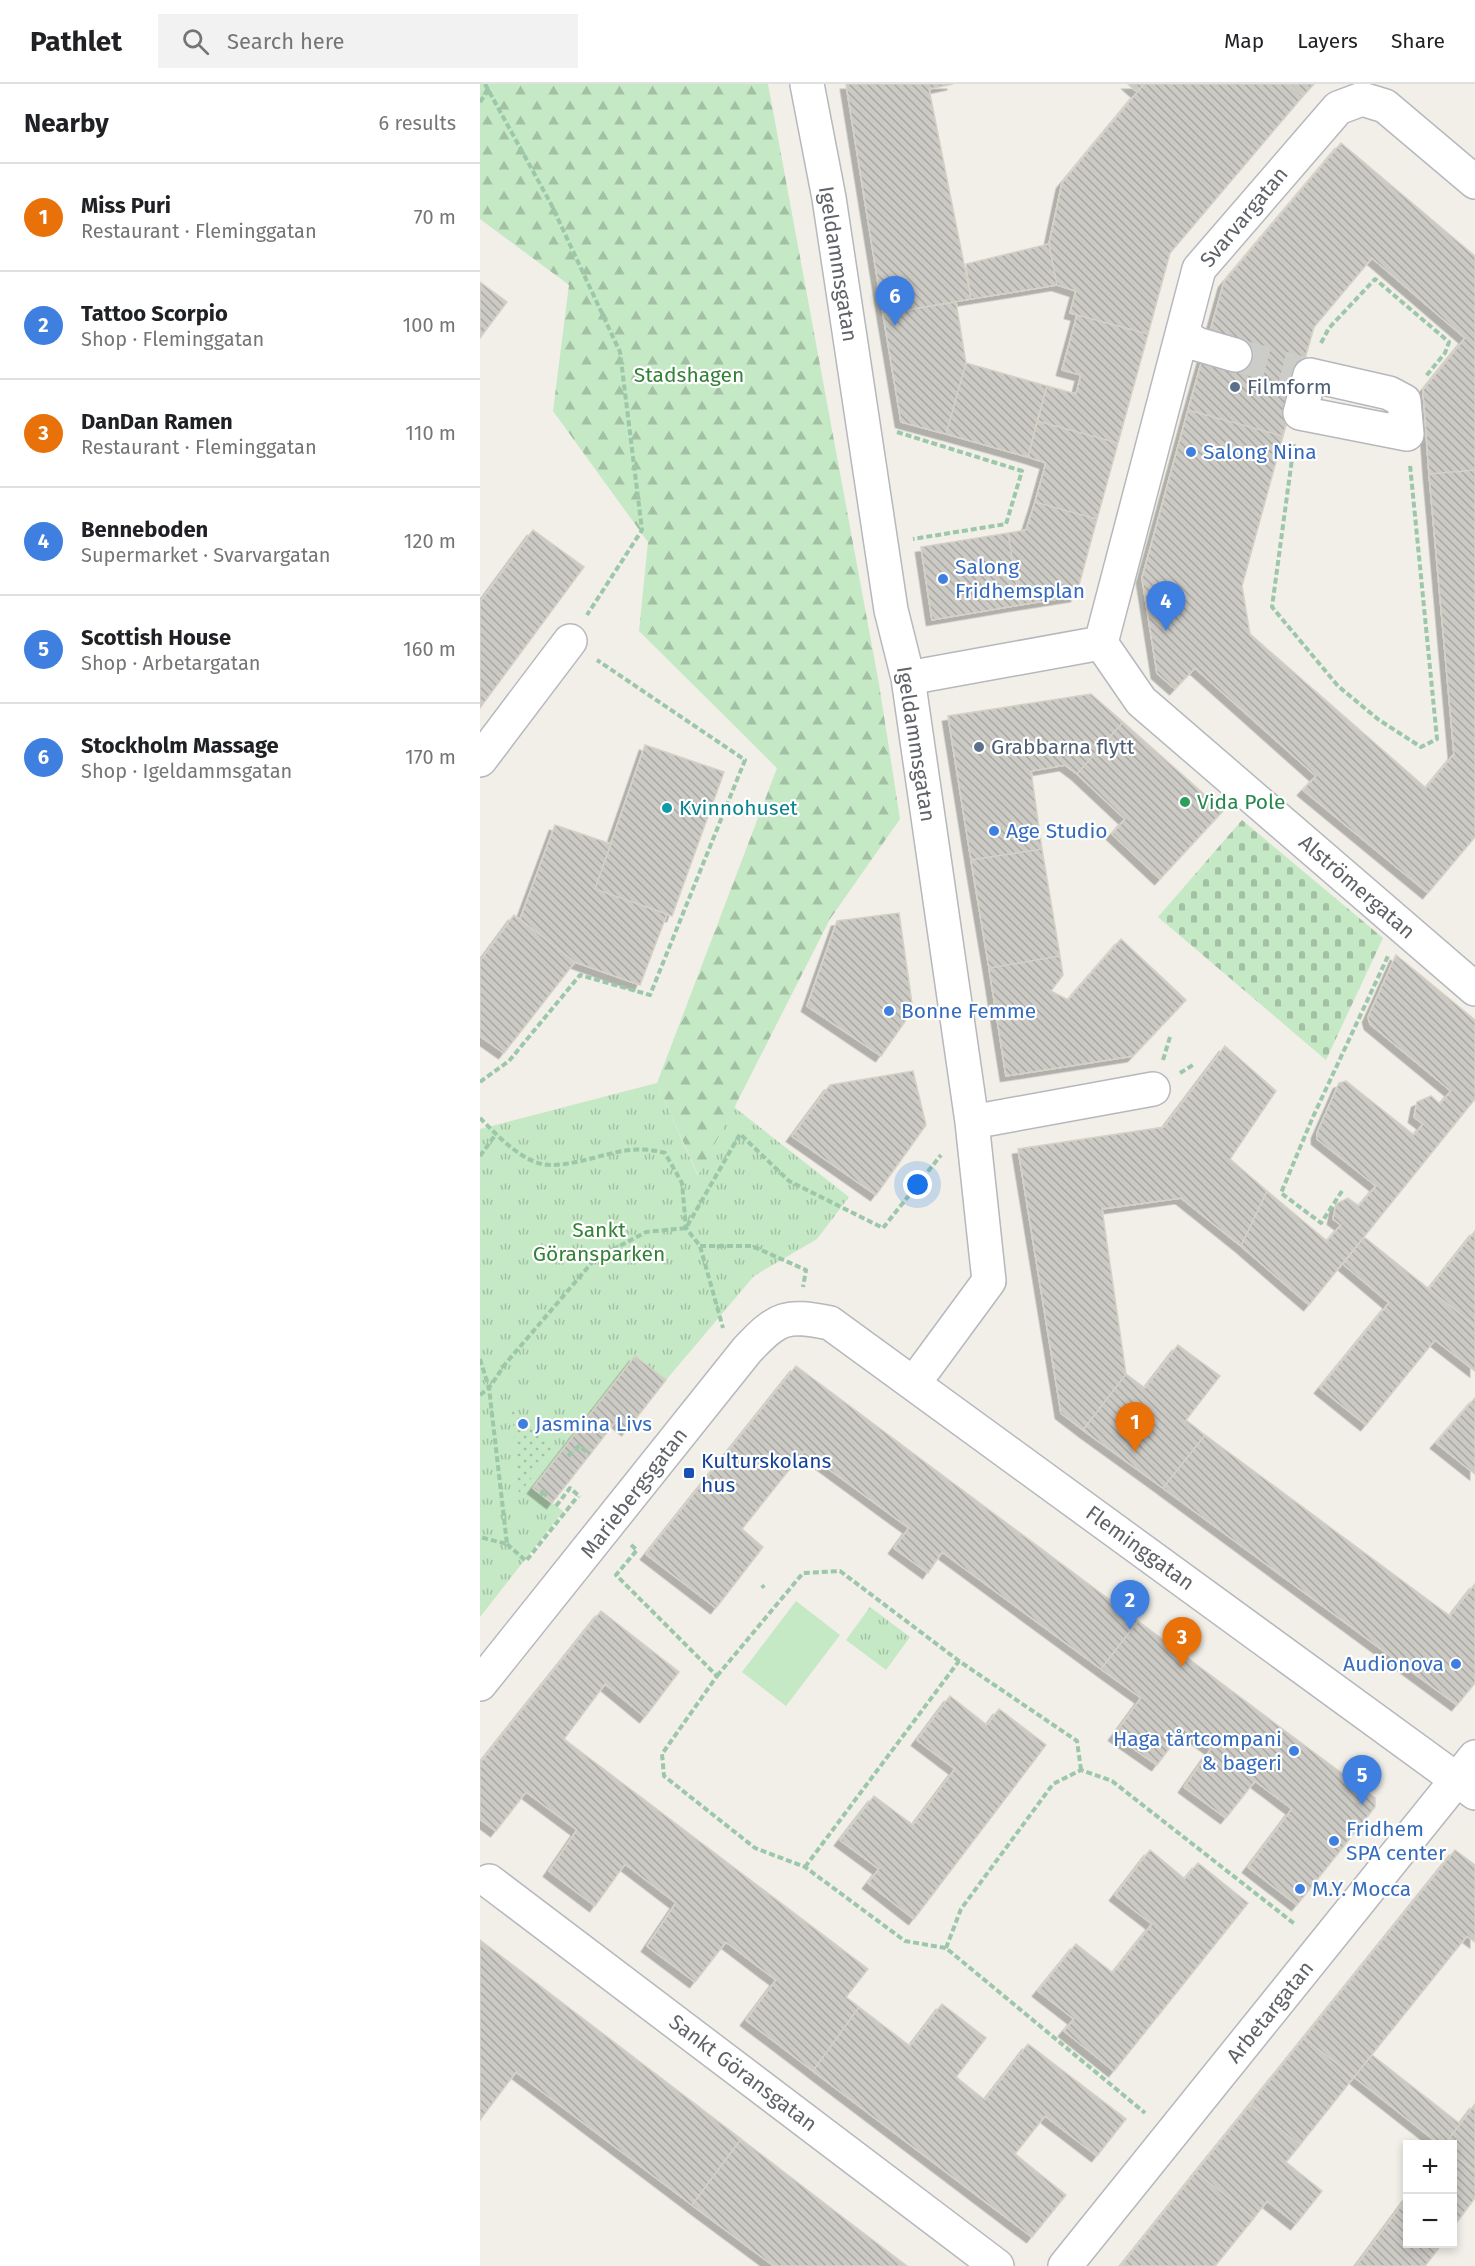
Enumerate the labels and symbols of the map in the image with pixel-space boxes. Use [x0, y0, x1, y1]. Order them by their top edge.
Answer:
street label: Svarvargatan [1194, 161, 1294, 273]
street label: Igeldammsgatan [813, 184, 863, 344]
pin: 6 [876, 276, 914, 326]
park label: Stadshagen [634, 362, 744, 388]
place label: Filmform [1247, 374, 1332, 400]
marker: Filmform [1228, 380, 1242, 394]
place label: Salong Nina [1203, 439, 1317, 465]
marker: Salong Nina [1184, 445, 1198, 459]
place label: Salong Fridhemsplan [955, 554, 1085, 604]
marker: Salong Fridhemsplan [936, 572, 950, 586]
pin: 4 [1146, 582, 1186, 631]
street label: Igeldammsgatan [891, 664, 941, 824]
place label: Grabbarna flytt [991, 734, 1135, 760]
marker: Grabbarna flytt [972, 740, 986, 754]
place label: Vida Pole [1197, 789, 1285, 815]
place label: Kvinnohuset [679, 795, 798, 821]
marker: Vida Pole [1178, 795, 1192, 809]
marker: Kvinnohuset [660, 801, 674, 815]
place label: Age Studio [1006, 818, 1108, 844]
marker: Age Studio [987, 824, 1001, 838]
street label: Alströmergatan [1294, 829, 1420, 945]
place label: Bonne Femme [901, 998, 1036, 1024]
marker: Bonne Femme [882, 1004, 896, 1018]
your location [903, 1170, 932, 1199]
park label: Sankt Göransparken [533, 1217, 665, 1267]
pin: 1 [1116, 1402, 1154, 1452]
place label: Jasmina Livs [535, 1411, 652, 1437]
marker: Jasmina Livs [516, 1417, 530, 1431]
street label: Mariebergsgatan [575, 1422, 693, 1564]
place label: Kulturskolans hus [701, 1448, 832, 1498]
marker: Kulturskolans hus [682, 1466, 696, 1480]
street label: Fleminggatan [1081, 1500, 1199, 1596]
pin: 2 [1110, 1580, 1150, 1630]
pin: 3 [1162, 1618, 1202, 1667]
place label: Audionova [1343, 1651, 1444, 1677]
marker: Audionova [1449, 1657, 1463, 1671]
place label: Haga tårtcompani & bageri [1113, 1726, 1282, 1776]
marker: Haga tårtcompani & bageri [1287, 1744, 1301, 1758]
pin: 5 [1342, 1756, 1382, 1805]
place label: Fridhem SPA center [1346, 1816, 1446, 1866]
marker: Fridhem SPA center [1327, 1834, 1341, 1848]
place label: M.Y. Mocca [1312, 1876, 1411, 1902]
marker: M.Y. Mocca [1293, 1882, 1307, 1896]
street label: Arbetargatan [1221, 1956, 1319, 2068]
street label: Sankt Göransgatan [664, 2009, 822, 2137]

